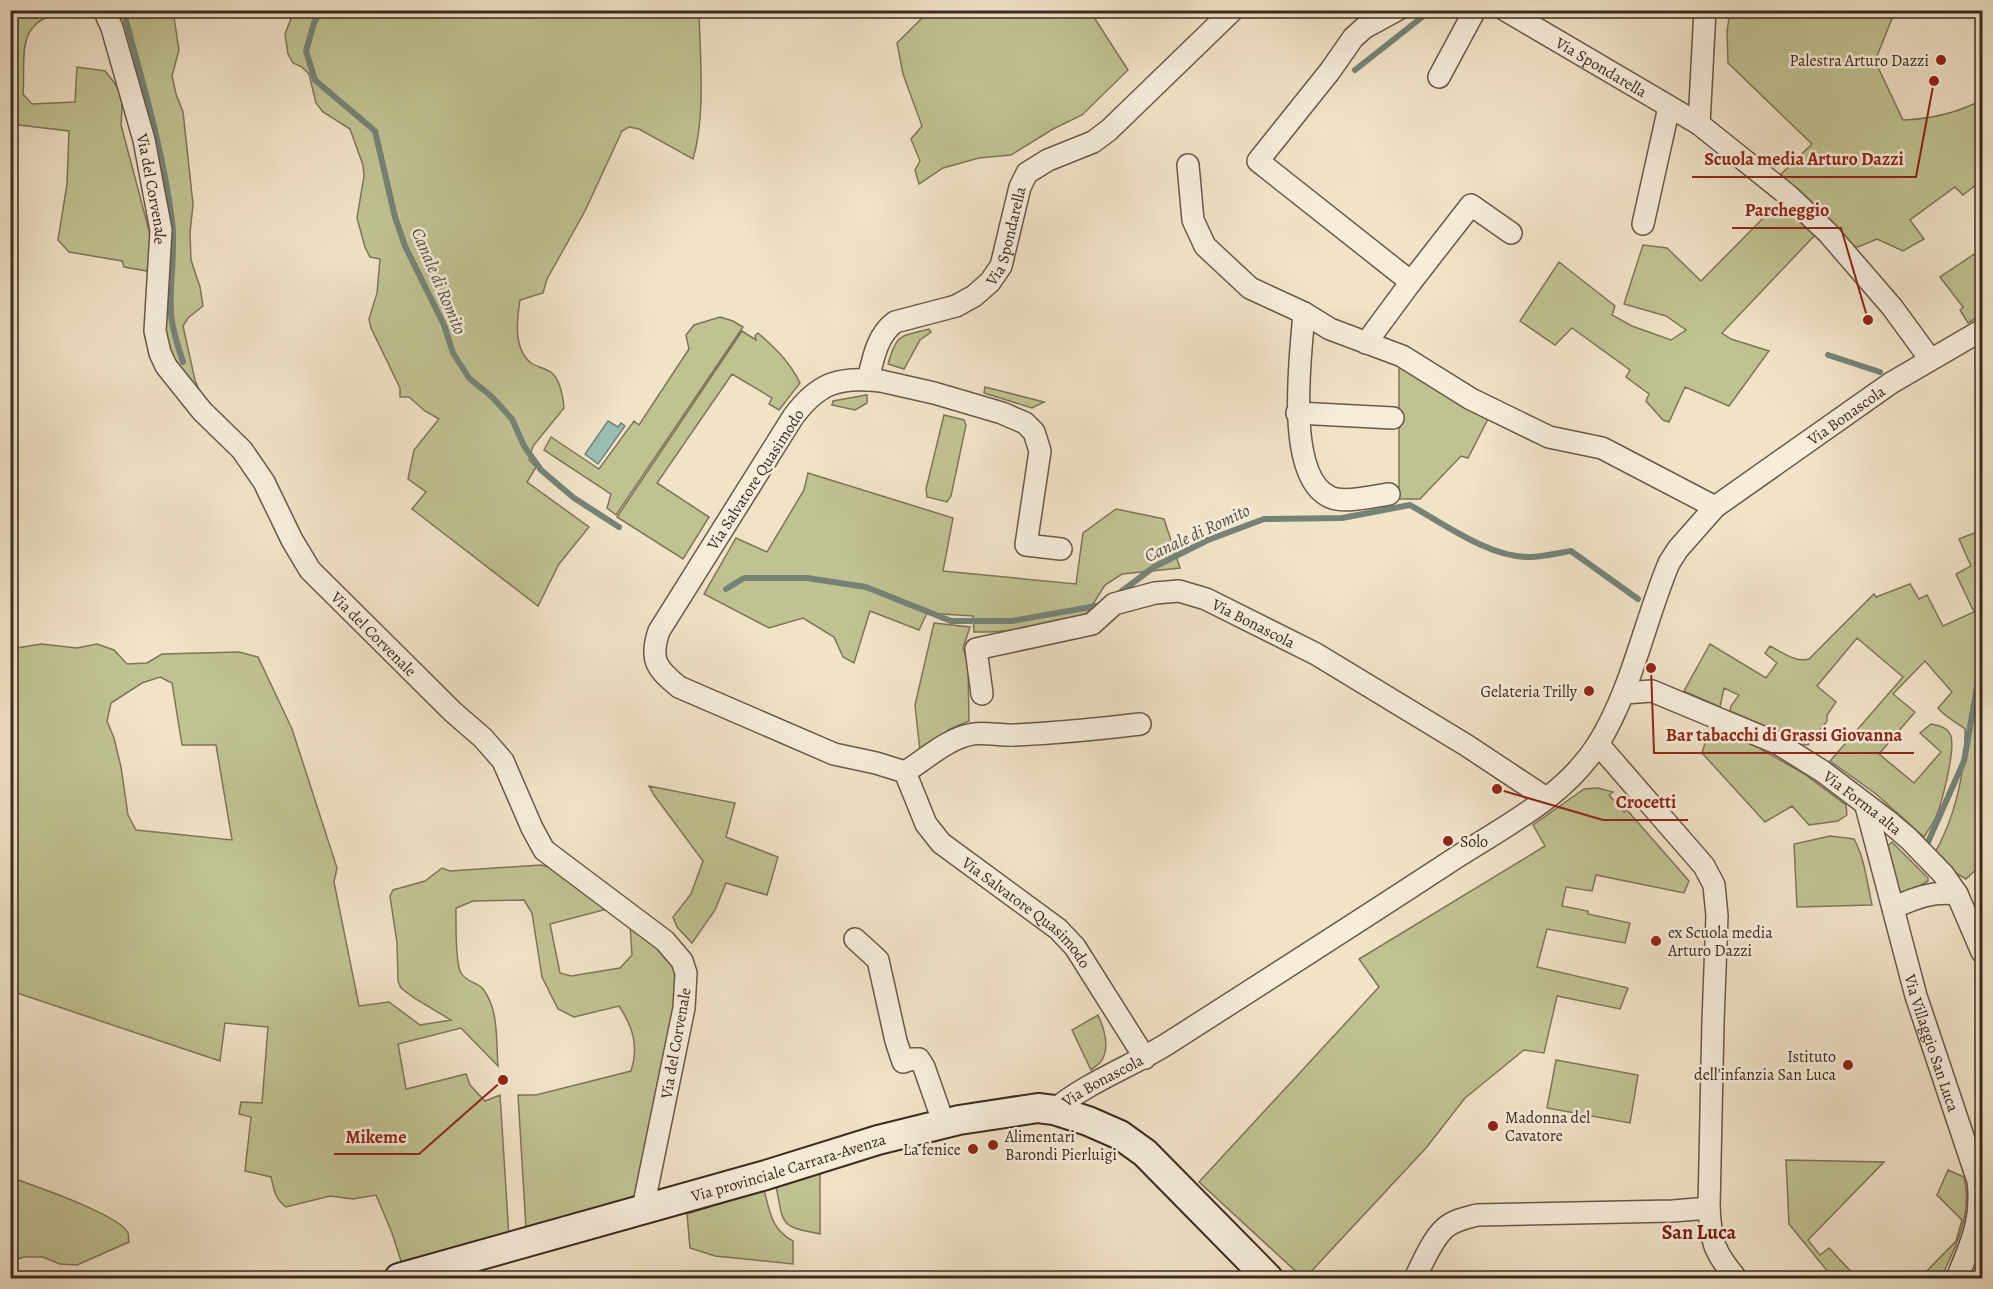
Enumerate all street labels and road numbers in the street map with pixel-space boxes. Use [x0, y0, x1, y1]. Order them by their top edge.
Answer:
street label: Via Spondarella [1550, 32, 1651, 103]
street label: Via del Corvenale [130, 130, 172, 245]
street label: Via Spondarella [980, 184, 1032, 291]
street label: Via Bonascola [1802, 380, 1890, 451]
street label: Via Salvatore Quasimodo [701, 405, 810, 555]
street label: Via del Corvenale [325, 586, 421, 682]
street label: Via Bonascola [1207, 593, 1299, 654]
street label: Via Forma alta [1818, 765, 1907, 841]
street label: Via Salvatore Quasimodo [956, 851, 1096, 973]
street label: Via Villaggio San Luca [1899, 971, 1964, 1115]
street label: Via del Corvenale [655, 986, 697, 1101]
street label: Via Bonascola [1057, 1049, 1148, 1113]
street label: Via provinciale Carrara-Avenza [688, 1128, 889, 1208]

